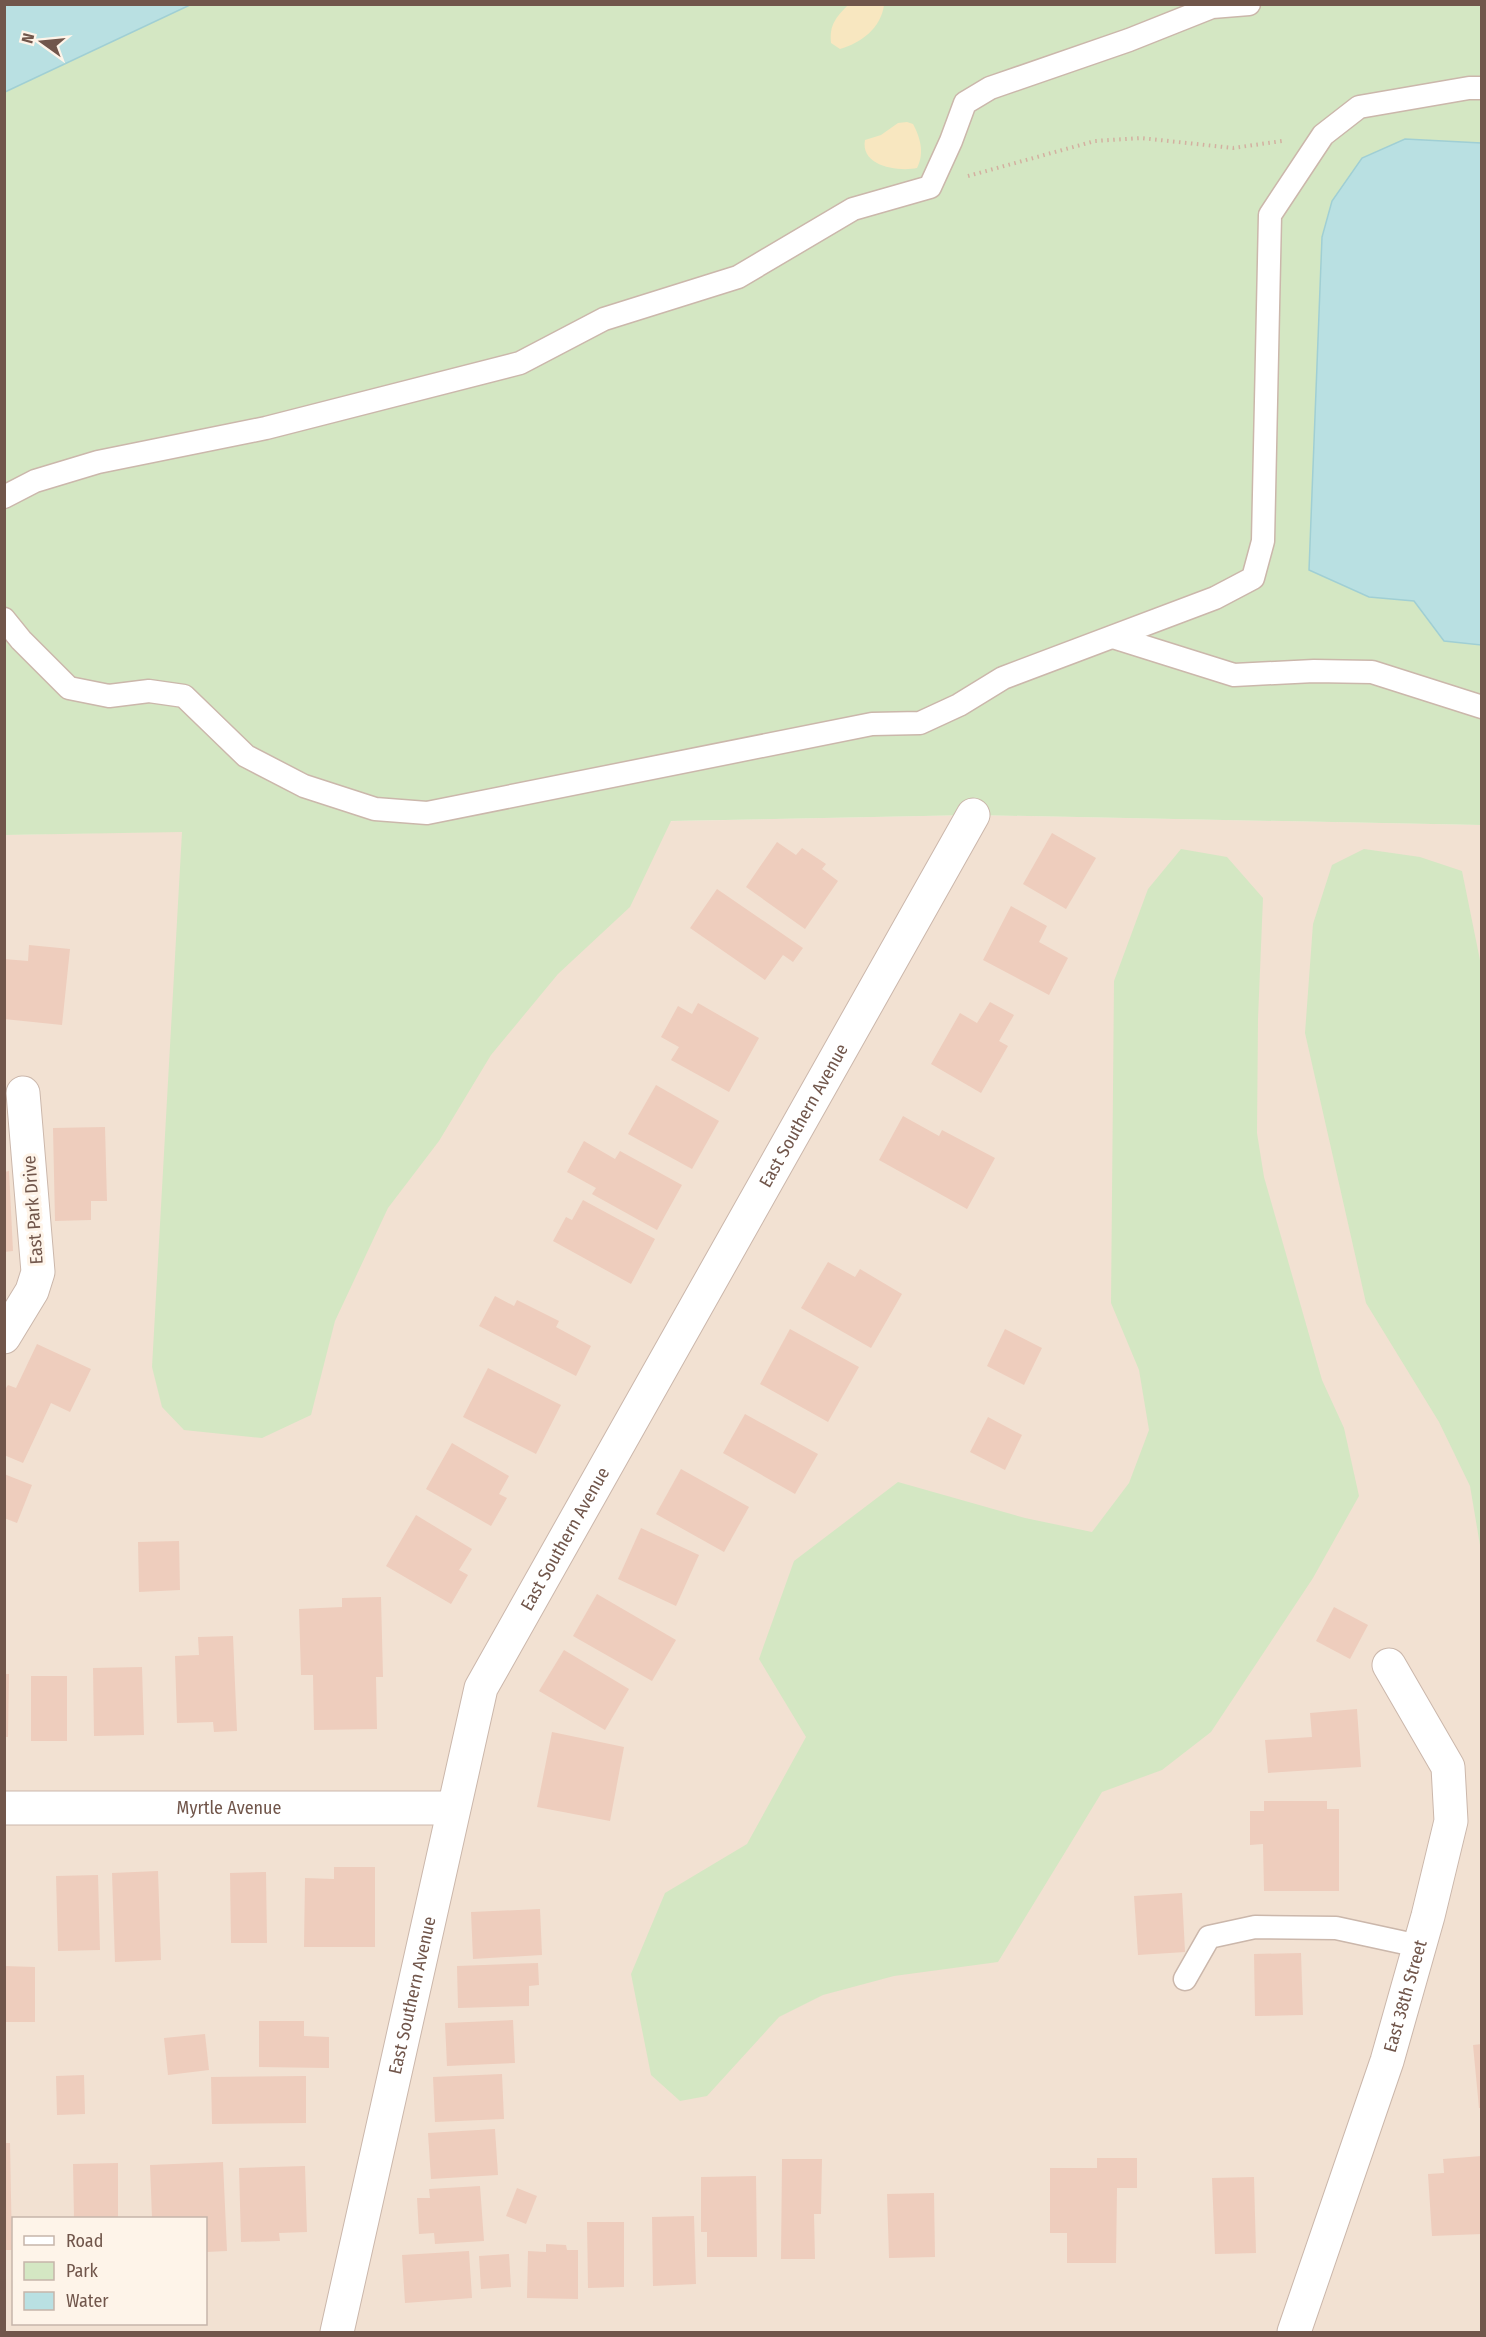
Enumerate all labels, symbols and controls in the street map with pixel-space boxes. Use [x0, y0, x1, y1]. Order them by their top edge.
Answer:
north arrow [12, 12, 72, 72]
text: N [18, 31, 38, 45]
street label: East Southern Avenue [754, 1040, 853, 1191]
street label: East Park Drive [18, 1155, 48, 1265]
street label: East Southern Avenue [516, 1463, 614, 1615]
street label: Myrtle Avenue [177, 1797, 282, 1819]
street label: East Southern Avenue [384, 1914, 441, 2076]
street label: East 38th Street [1379, 1937, 1432, 2055]
legend [12, 2217, 207, 2325]
text: Road [66, 2230, 103, 2252]
text: Park [66, 2260, 99, 2282]
text: Water [66, 2290, 109, 2312]

